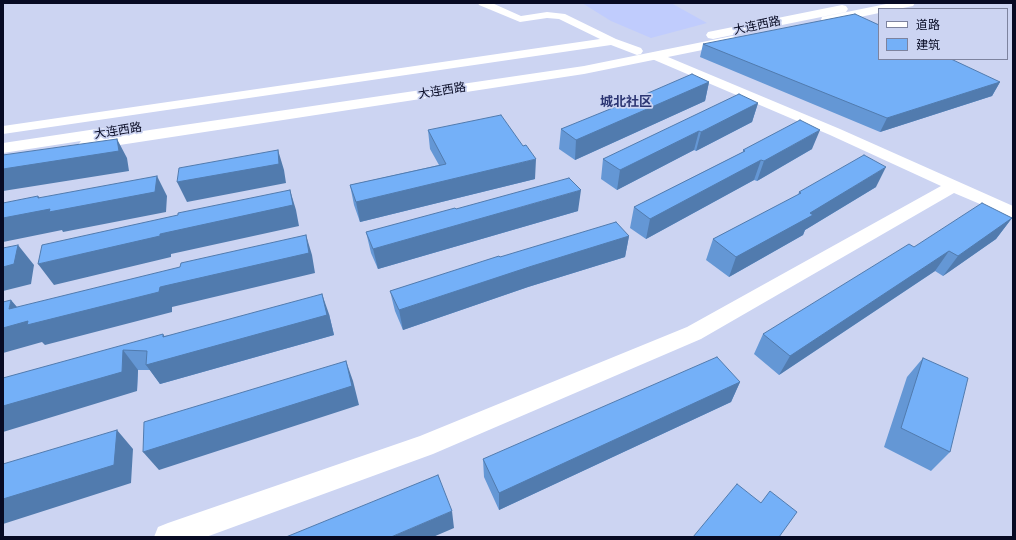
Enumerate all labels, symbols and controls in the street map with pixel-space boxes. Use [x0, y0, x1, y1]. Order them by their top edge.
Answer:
legend [878, 8, 1008, 60]
street label: 大连西路 [732, 14, 782, 38]
text: 道路 [916, 16, 940, 33]
text: 建筑 [916, 36, 940, 53]
street label: 大连西路 [417, 80, 467, 102]
district label: 城北社区 [600, 94, 652, 110]
street label: 大连西路 [93, 120, 143, 142]

